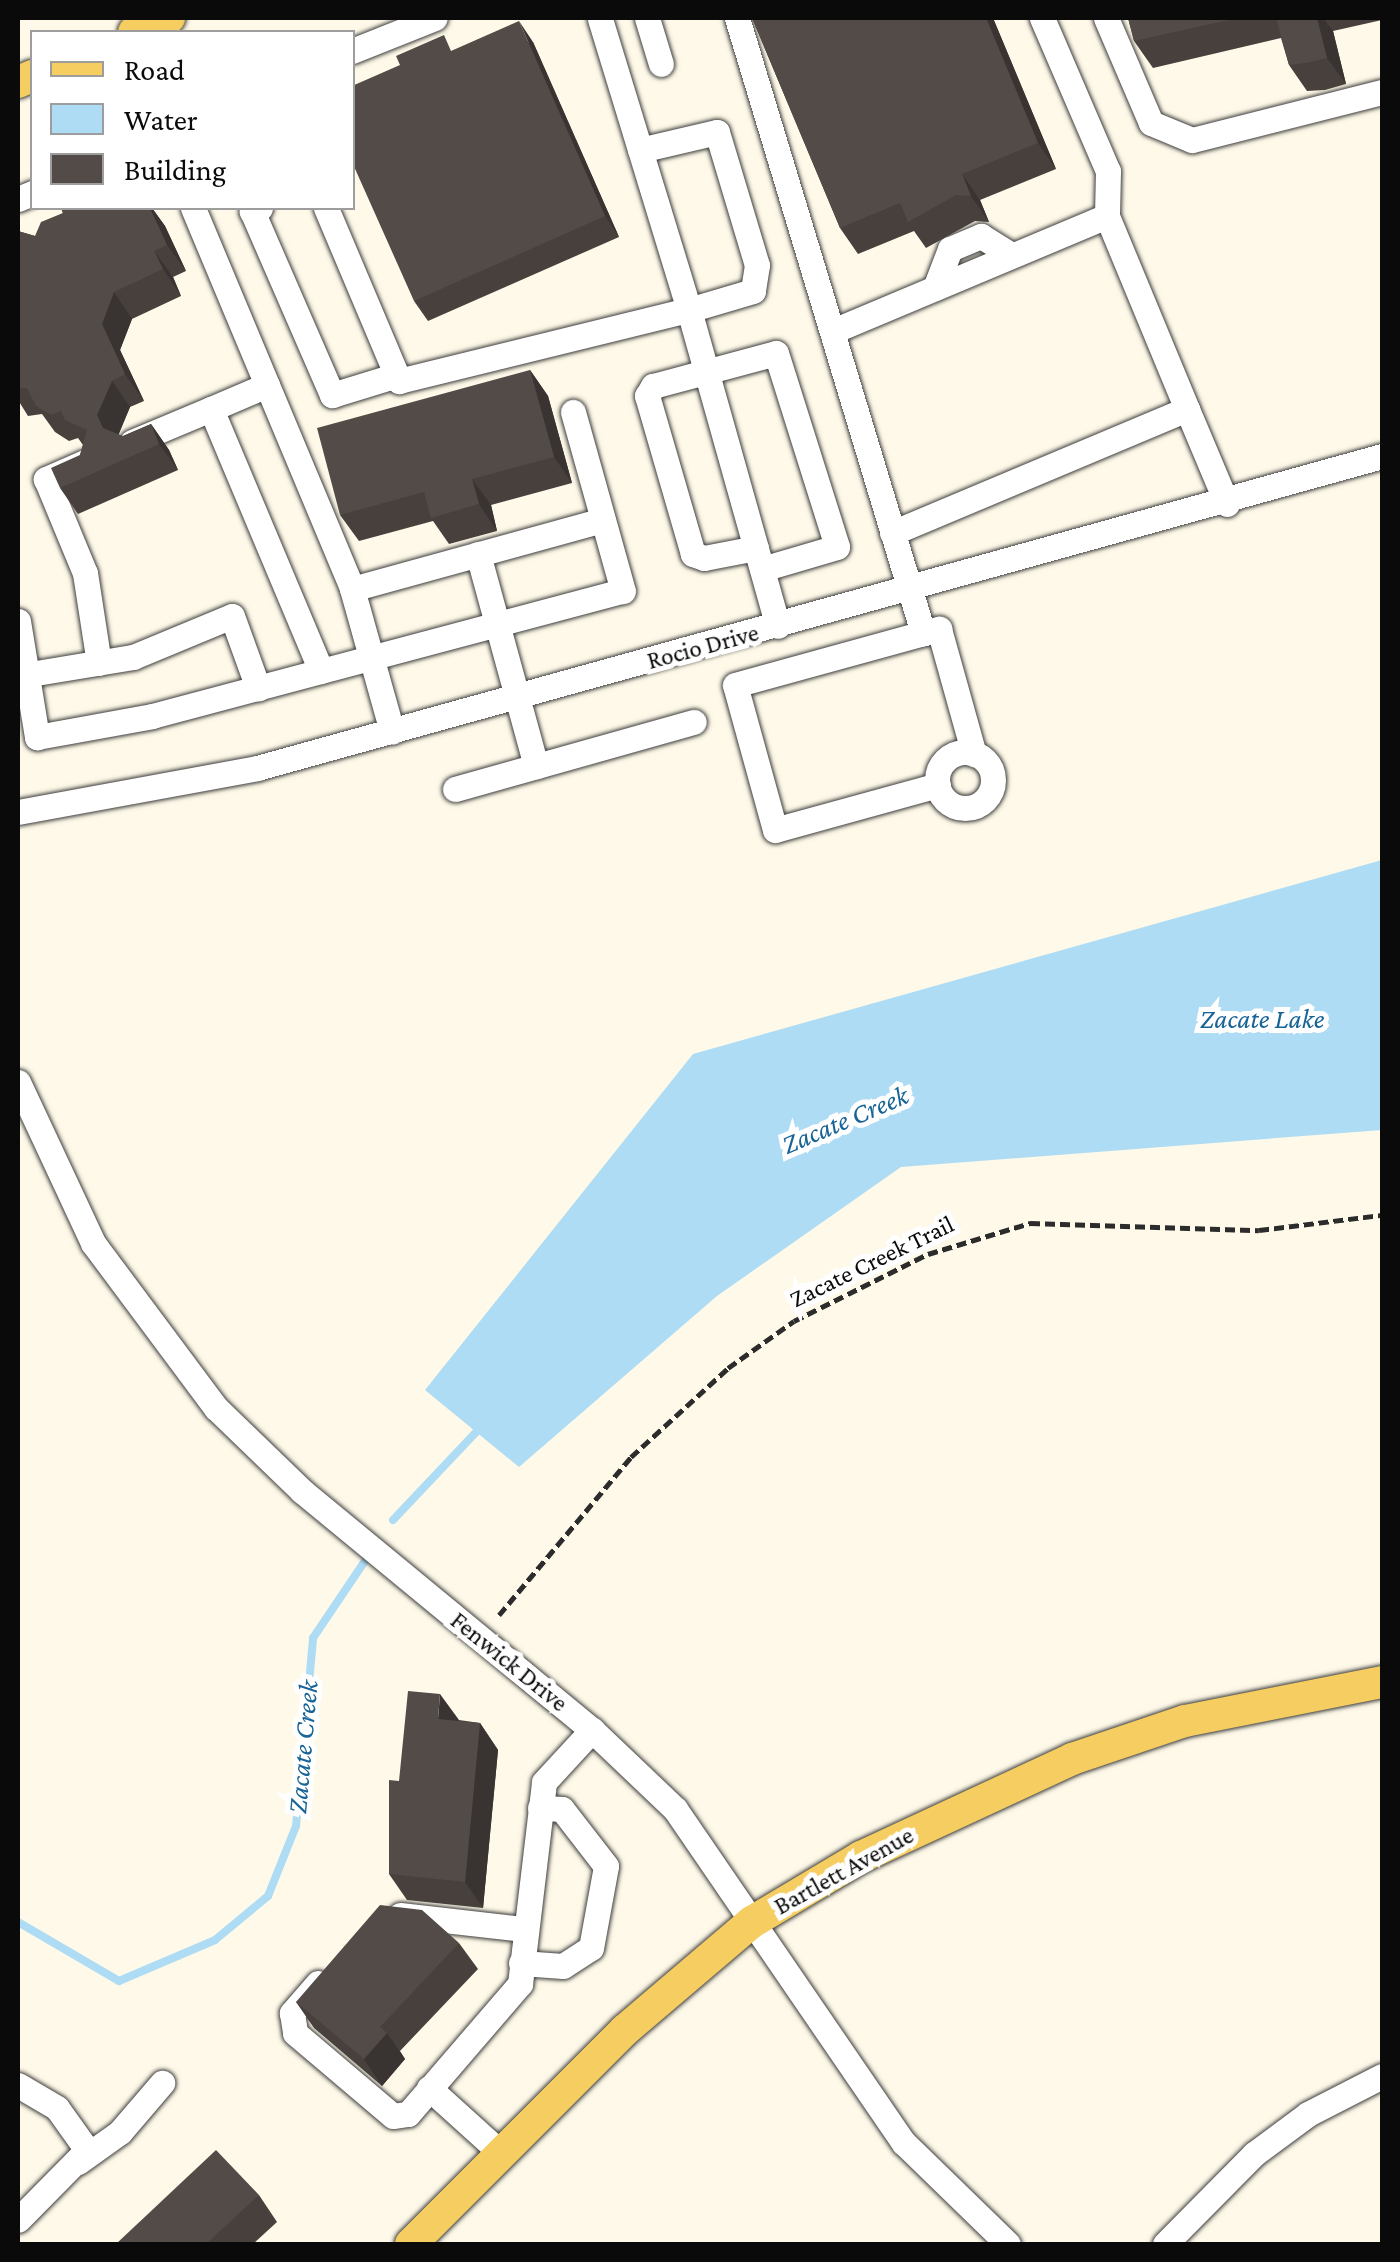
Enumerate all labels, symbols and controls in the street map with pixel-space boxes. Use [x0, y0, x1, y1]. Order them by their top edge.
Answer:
legend [30, 30, 355, 210]
text: Road [124, 53, 185, 86]
text: Water [124, 103, 198, 136]
text: Building [124, 153, 226, 186]
street label: Rocio Drive [644, 618, 762, 676]
water label: Zacate Lake [1200, 1002, 1324, 1036]
water label: Zacate Creek [777, 1078, 913, 1162]
street label: Zacate Creek Trail [785, 1209, 959, 1315]
street label: Fenwick Drive [444, 1606, 574, 1718]
water label: Zacate Creek [280, 1679, 326, 1815]
street label: Bartlett Avenue [769, 1820, 919, 1922]

